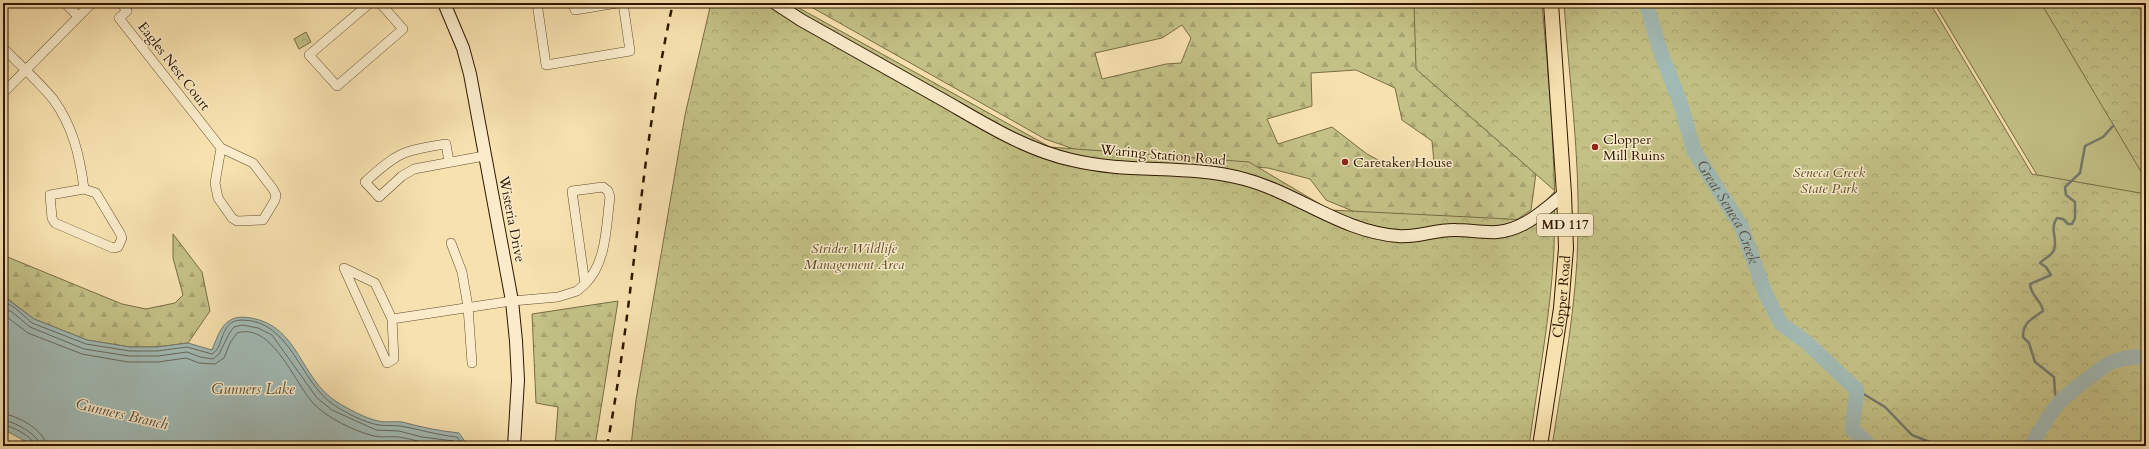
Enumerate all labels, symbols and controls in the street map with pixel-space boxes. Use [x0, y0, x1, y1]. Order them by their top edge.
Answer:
street label: Eagles Nest Court [133, 18, 215, 115]
place label: Clopper Mill Ruins [1603, 130, 1665, 165]
street label: Waring Station Road [1098, 140, 1227, 170]
marker: Clopper Mill Ruins [1590, 142, 1600, 152]
place label: Caretaker House [1353, 153, 1452, 172]
water label: Great Seneca Creek [1692, 156, 1764, 267]
marker: Caretaker House [1340, 157, 1350, 167]
park label: Seneca Creek State Park [1793, 163, 1865, 198]
street label: Wisteria Drive [494, 173, 530, 264]
road number: MD 117 [1537, 214, 1593, 236]
park label: Strider Wildlife Management Area [804, 239, 904, 274]
street label: Clopper Road [1547, 254, 1575, 339]
water label: Gunners Lake [211, 379, 295, 399]
water label: Gunners Branch [74, 394, 171, 435]

